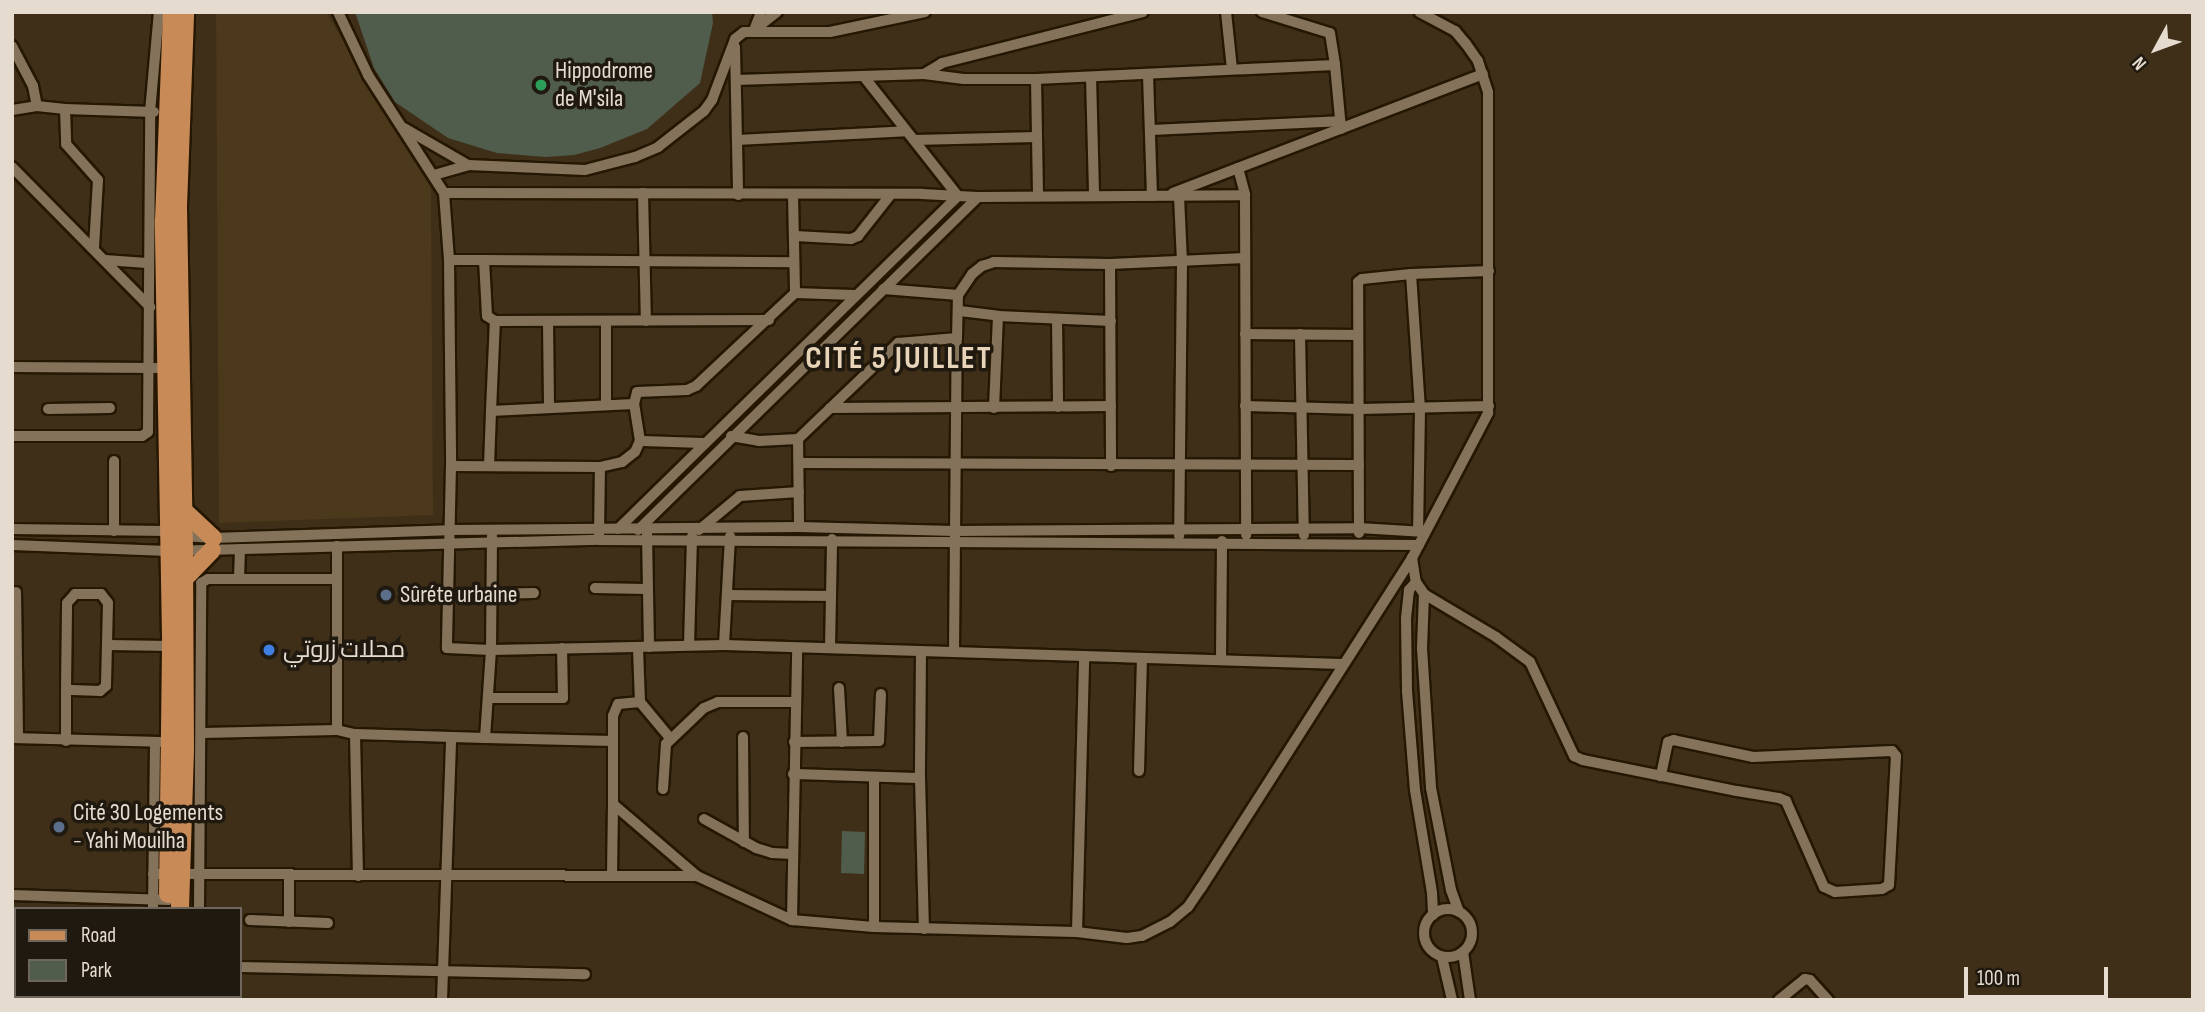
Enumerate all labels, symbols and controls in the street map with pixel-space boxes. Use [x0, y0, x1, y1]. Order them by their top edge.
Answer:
north arrow [2121, 14, 2191, 84]
text: N [2128, 52, 2152, 74]
place label: Hippodrome de M'sila [555, 57, 653, 113]
marker: Hippodrome de M'sila [533, 77, 549, 93]
district label: CITÉ 5 JUILLET [807, 340, 991, 378]
place label: Sûréte urbaine [400, 581, 517, 609]
marker: Sûréte urbaine [378, 587, 394, 603]
place label: محلات زروتي [283, 636, 405, 664]
marker: محلات زروتي [261, 642, 277, 658]
place label: Cité 30 Logements - Yahi Mouilha [73, 799, 223, 855]
marker: Cité 30 Logements - Yahi Mouilha [51, 819, 67, 835]
legend [14, 907, 242, 998]
text: Road [81, 923, 116, 948]
scale bar [1967, 953, 2110, 997]
text: Park [81, 958, 112, 983]
text: 100 m [1977, 966, 2020, 991]

